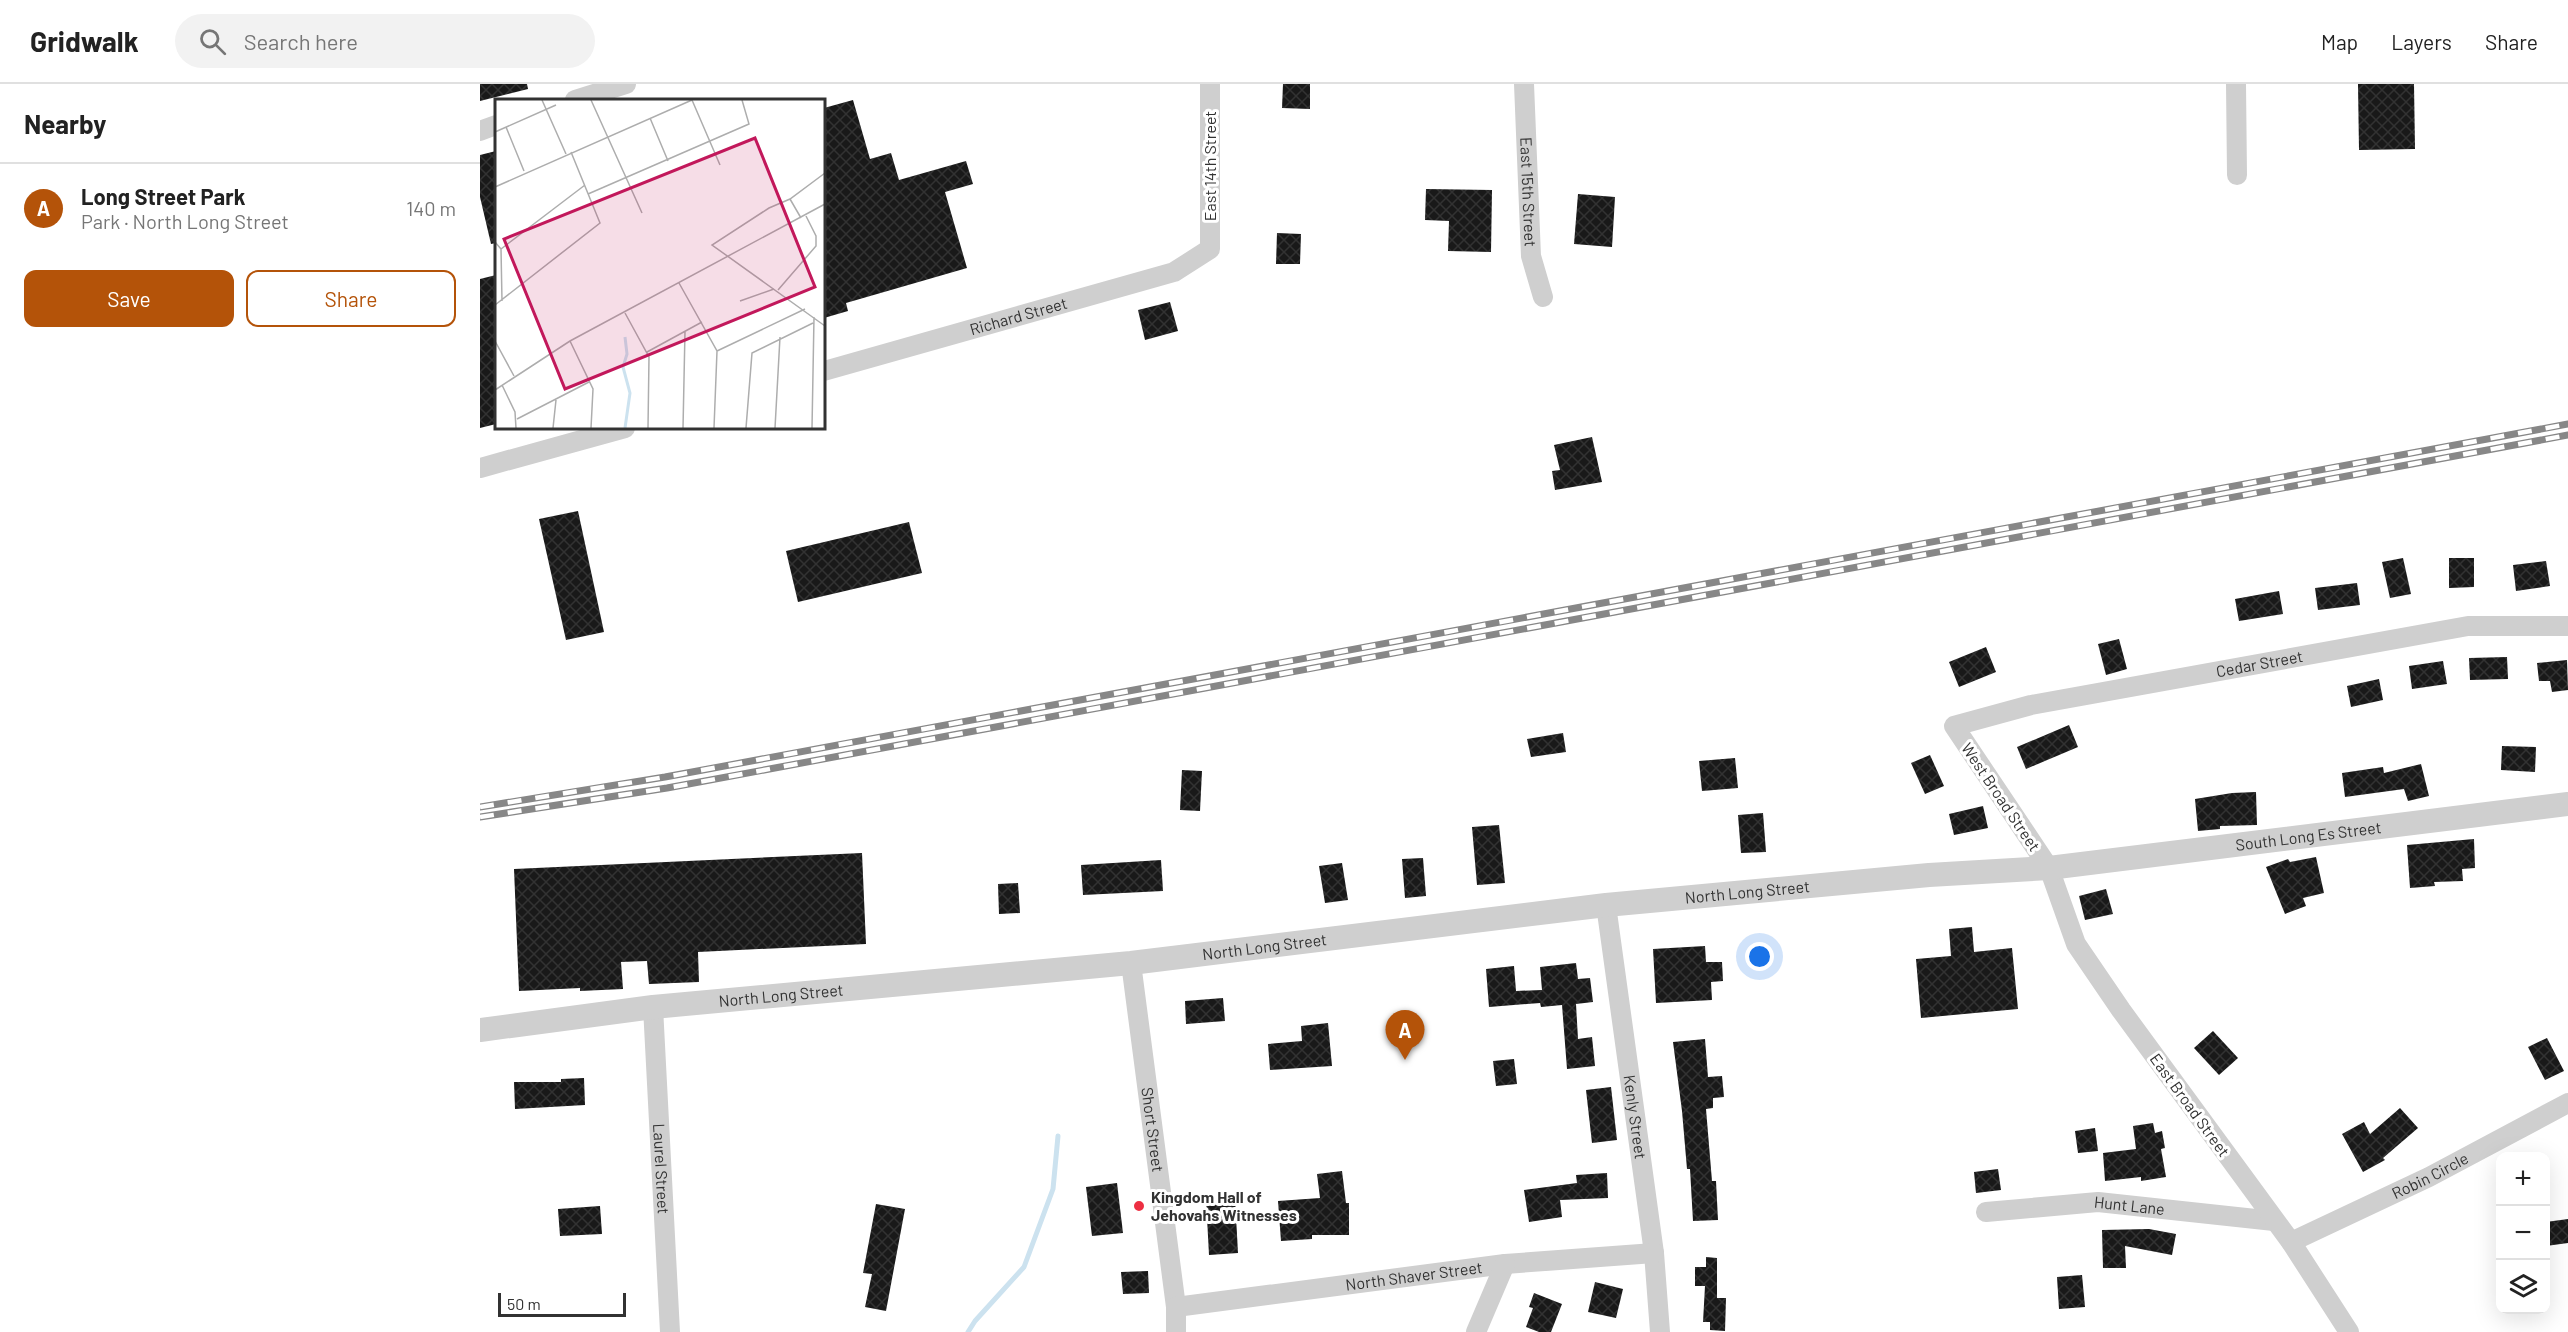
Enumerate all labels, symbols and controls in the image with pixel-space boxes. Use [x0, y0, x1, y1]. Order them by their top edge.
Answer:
search box [175, 14, 595, 68]
text: Gridwalk [30, 24, 139, 58]
icon: search [196, 25, 229, 58]
text: Search here [244, 28, 358, 54]
text: Map [2321, 29, 2358, 54]
text: Layers [2391, 29, 2452, 54]
text: Share [2485, 29, 2538, 54]
inset map [495, 99, 825, 429]
text: Nearby [24, 108, 106, 139]
street label: East 14th Street [1200, 111, 1219, 221]
street label: East 15th Street [1517, 137, 1541, 247]
text: Long Street Park [81, 183, 245, 209]
text: A [37, 196, 50, 220]
text: 140 m [406, 196, 456, 220]
text: Park · North Long Street [81, 209, 289, 233]
button: Save [24, 270, 234, 327]
button: Share [246, 270, 456, 327]
street label: Richard Street [967, 293, 1069, 338]
street label: Cedar Street [2214, 646, 2304, 680]
street label: West Broad Street [1958, 739, 2045, 855]
street label: South Long Es Street [2234, 817, 2382, 854]
street label: North Long Street [1684, 876, 1810, 907]
street label: North Long Street [1201, 929, 1328, 963]
your location [1745, 942, 1774, 971]
street label: North Long Street [718, 980, 844, 1010]
pin: A [1386, 1010, 1424, 1060]
street label: East Broad Street [2147, 1049, 2234, 1160]
street label: Kenly Street [1621, 1074, 1651, 1160]
street label: Short Street [1138, 1086, 1168, 1173]
street label: Laurel Street [650, 1123, 674, 1215]
street label: Robin Circle [2388, 1148, 2471, 1202]
map controls [2496, 1152, 2550, 1314]
button: + [2496, 1152, 2550, 1206]
place label: Kingdom Hall of Jehovahs Witnesses [1151, 1187, 1297, 1224]
street label: Hunt Lane [2093, 1192, 2166, 1218]
marker: Kingdom Hall of Jehovahs Witnesses [1132, 1199, 1146, 1213]
button: − [2496, 1206, 2550, 1260]
street label: North Shaver Street [1344, 1257, 1484, 1294]
button: layers [2496, 1260, 2550, 1314]
scale bar [498, 1290, 626, 1318]
text: 50 m [507, 1294, 541, 1313]

